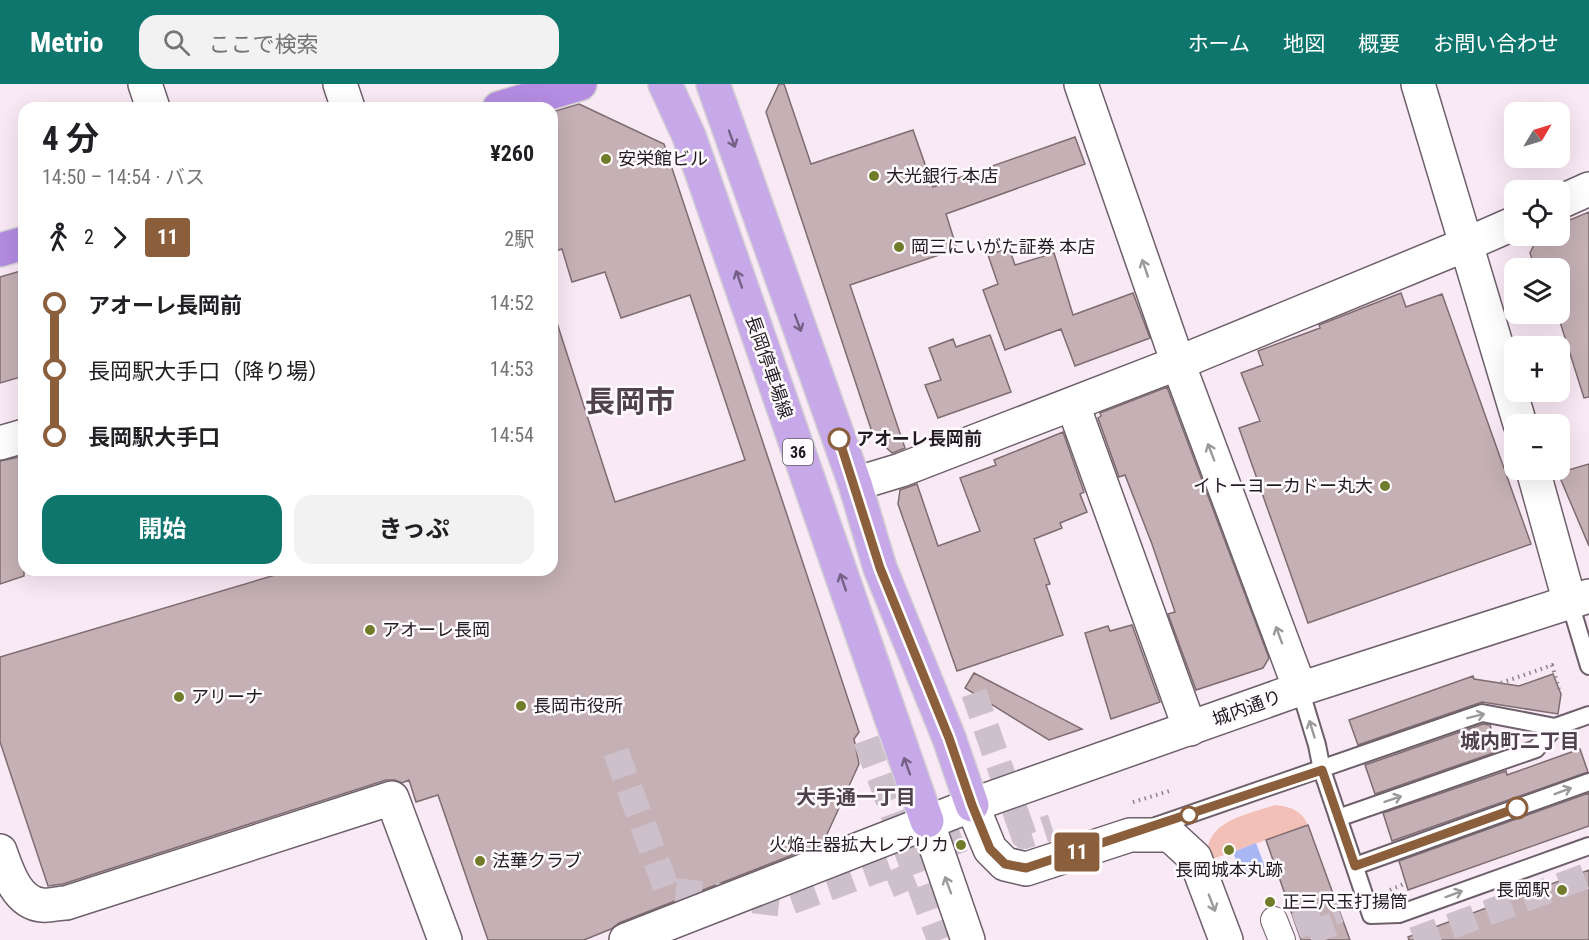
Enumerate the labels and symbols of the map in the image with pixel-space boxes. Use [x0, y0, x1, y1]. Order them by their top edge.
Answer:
north arrow [1504, 102, 1570, 168]
one-way arrow [727, 130, 738, 148]
place label: 安栄館ビル [618, 148, 708, 169]
marker: 安栄館ビル [599, 152, 613, 166]
place label: 大光銀行 本店 [886, 165, 998, 186]
marker: 大光銀行 本店 [867, 169, 881, 183]
place label: 岡三にいがた証券 本店 [911, 236, 1095, 257]
marker: 岡三にいがた証券 本店 [892, 240, 906, 254]
one-way arrow [1139, 259, 1150, 278]
one-way arrow [732, 270, 743, 289]
street label: 長岡停車場線 [742, 312, 797, 421]
one-way arrow [793, 313, 804, 332]
district label: 長岡市 [585, 384, 675, 419]
marker: アオーレ長岡前 [828, 428, 850, 450]
place label: アオーレ長岡前 [856, 428, 982, 449]
road number: 36 [783, 439, 813, 465]
one-way arrow [1205, 443, 1216, 462]
place label: イトーヨーカドー丸大 [1193, 475, 1373, 496]
marker: イトーヨーカドー丸大 [1378, 479, 1392, 493]
one-way arrow [837, 573, 848, 592]
place label: アオーレ長岡 [382, 619, 490, 640]
marker: アオーレ長岡 [363, 623, 377, 637]
one-way arrow [1272, 626, 1283, 644]
street label: 城内通り [1209, 685, 1284, 730]
place label: アリーナ [191, 686, 263, 707]
marker: アリーナ [172, 690, 186, 704]
place label: 長岡市役所 [533, 695, 623, 716]
marker: 長岡市役所 [514, 699, 528, 713]
one-way arrow [1466, 710, 1485, 722]
one-way arrow [1306, 720, 1317, 739]
district label: 城内町二丁目 [1460, 729, 1580, 753]
one-way arrow [900, 758, 911, 776]
district label: 大手通一丁目 [796, 785, 916, 809]
one-way arrow [1554, 785, 1572, 796]
one-way arrow [1383, 793, 1402, 804]
unlabelled marker [1506, 797, 1528, 819]
unlabelled marker [1180, 806, 1198, 824]
line badge: 11 [1050, 832, 1104, 872]
place label: 火焔土器拡大レプリカ [769, 834, 949, 855]
marker: 火焔土器拡大レプリカ [954, 838, 968, 852]
marker: 長岡城本丸跡 [1222, 843, 1236, 857]
place label: 法華クラブ [492, 850, 582, 871]
marker: 法華クラブ [473, 854, 487, 868]
place label: 長岡城本丸跡 [1175, 859, 1283, 880]
one-way arrow [941, 876, 952, 895]
place label: 長岡駅 [1496, 879, 1550, 900]
marker: 長岡駅 [1555, 883, 1569, 897]
one-way arrow [1444, 888, 1463, 899]
place label: 正三尺玉打揚筒 [1282, 891, 1408, 912]
one-way arrow [1207, 893, 1218, 912]
marker: 正三尺玉打揚筒 [1263, 895, 1277, 909]

